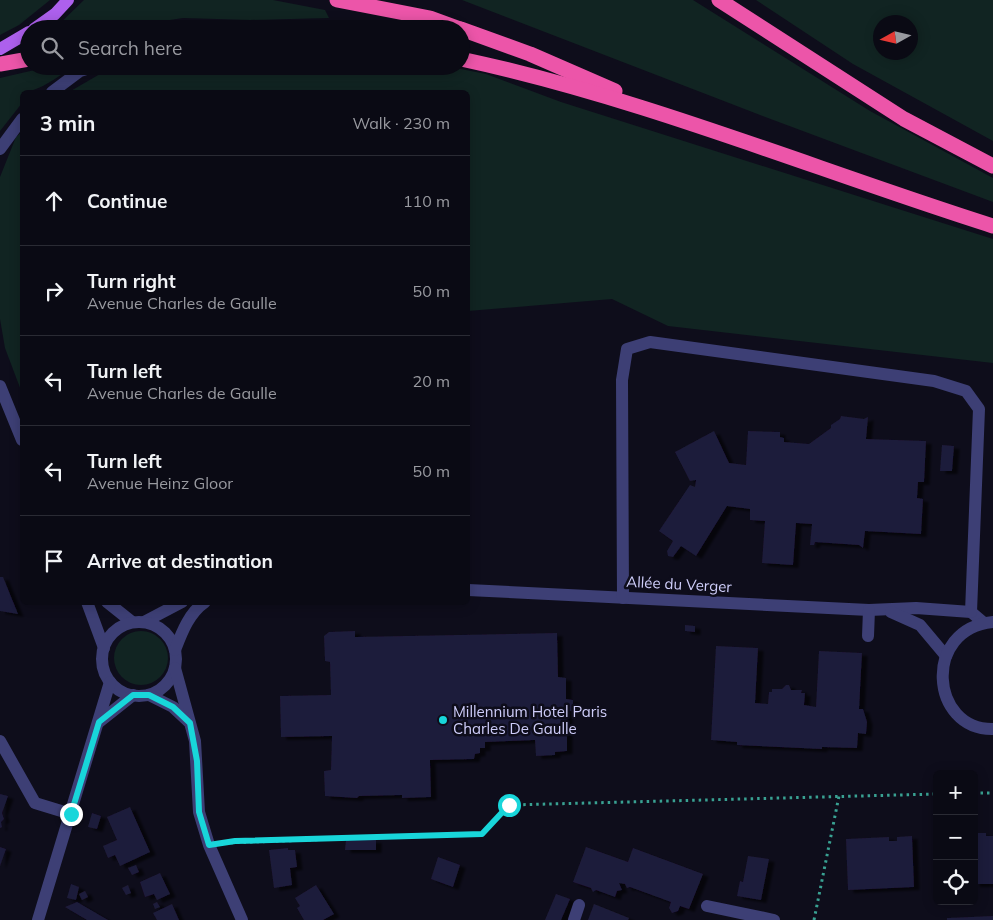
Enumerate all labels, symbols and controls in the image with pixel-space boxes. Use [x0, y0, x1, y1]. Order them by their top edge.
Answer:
north arrow [873, 15, 918, 60]
search box [20, 20, 470, 75]
icon: search [38, 34, 66, 62]
text: Search here [78, 36, 182, 60]
text: 3 min [40, 110, 95, 136]
text: Walk · 230 m [352, 113, 450, 133]
icon: ahead [40, 187, 68, 215]
text: Continue [87, 189, 167, 213]
text: 110 m [403, 191, 450, 211]
text: Turn right [87, 269, 176, 293]
icon: right [40, 277, 68, 305]
text: 50 m [413, 281, 450, 301]
text: Avenue Charles de Gaulle [87, 293, 277, 313]
text: Turn left [87, 359, 162, 383]
icon: left [40, 367, 68, 395]
text: 20 m [413, 371, 450, 391]
text: Avenue Charles de Gaulle [87, 383, 277, 403]
text: Turn left [87, 449, 162, 473]
icon: left [40, 457, 68, 485]
text: 50 m [413, 461, 450, 481]
text: Avenue Heinz Gloor [87, 473, 233, 493]
icon: arrive [40, 547, 68, 575]
text: Arrive at destination [87, 549, 273, 573]
street label: Allée du Verger [626, 572, 733, 596]
place label: Millennium Hotel Paris Charles De Gaulle [453, 702, 607, 738]
marker: Millennium Hotel Paris Charles De Gaulle [437, 714, 449, 726]
map controls [933, 770, 978, 905]
button: + [933, 770, 978, 815]
route start [498, 794, 521, 817]
route end [60, 803, 83, 826]
button: − [933, 815, 978, 860]
button: locate [933, 860, 978, 905]

